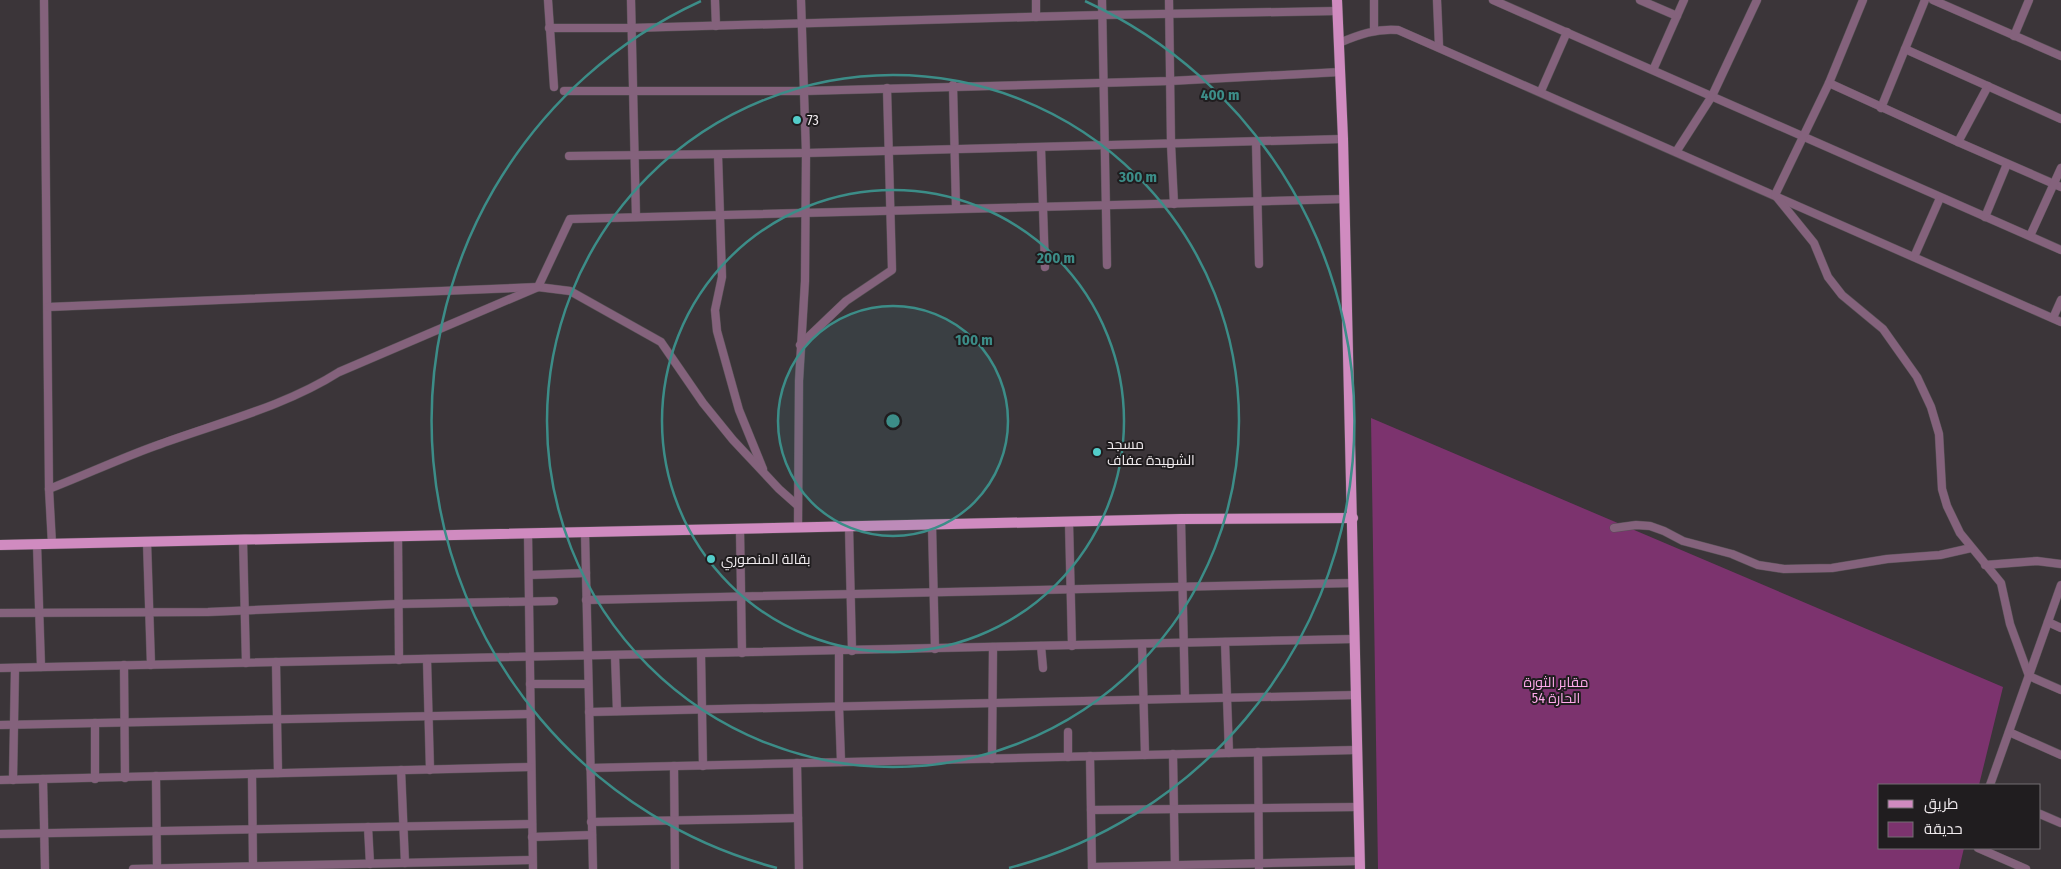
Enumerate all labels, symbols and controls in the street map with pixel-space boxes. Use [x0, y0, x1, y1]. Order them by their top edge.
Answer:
text: 400 m [1201, 86, 1239, 104]
place label: 73 [807, 112, 819, 129]
marker: 73 [791, 114, 803, 126]
text: 300 m [1118, 168, 1157, 186]
text: 200 m [1036, 249, 1075, 267]
text: 100 m [955, 331, 993, 349]
centre of rings [884, 412, 902, 430]
place label: مسجد الشهيدة عفاف [1107, 436, 1195, 469]
marker: مسجد الشهيدة عفاف [1091, 446, 1103, 458]
place label: بقالة المنصوري [721, 551, 811, 571]
marker: بقالة المنصوري [705, 553, 717, 565]
park label: مقابر الثورة الحارة 54 [1524, 674, 1588, 707]
legend [1878, 784, 2041, 849]
text: طريق [1924, 795, 1958, 814]
text: حديقة [1924, 820, 1963, 838]

